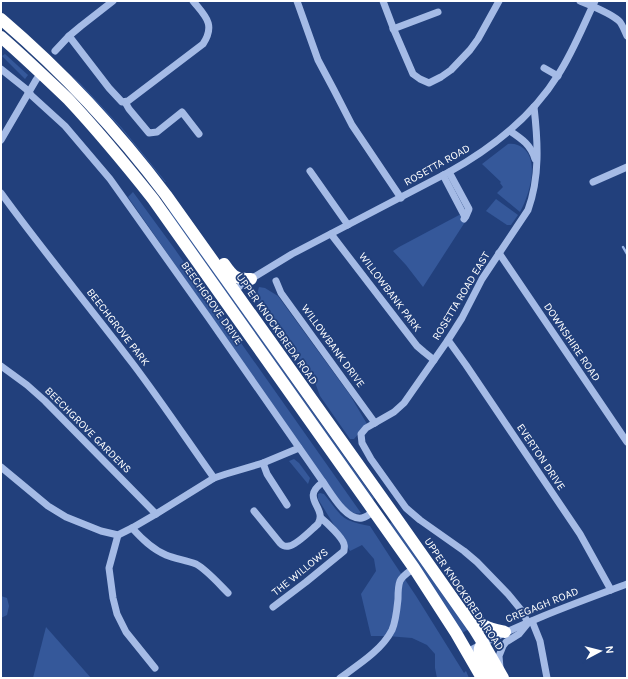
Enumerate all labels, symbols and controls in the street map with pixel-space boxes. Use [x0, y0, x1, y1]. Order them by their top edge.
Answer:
street label: ROSETTA ROAD [402, 141, 472, 189]
street label: ROSETTA ROAD EAST [429, 249, 493, 343]
street label: WILLOWBANK PARK [356, 250, 424, 334]
street label: BEECHGROVE DRIVE [178, 259, 246, 347]
street label: UPPER KNOCKBREDA ROAD [234, 271, 320, 387]
street label: BEECHGROVE PARK [84, 286, 152, 368]
street label: DOWNSHIRE ROAD [541, 300, 603, 384]
street label: WILLOWBANK DRIVE [298, 302, 368, 390]
street label: BEECHGROVE GARDENS [42, 384, 134, 476]
street label: EVERTON DRIVE [514, 421, 568, 493]
street label: UPPER KNOCKBREDA ROAD [421, 535, 507, 653]
street label: THE WILLOWS [269, 545, 331, 599]
street label: CREGAGH ROAD [504, 584, 580, 626]
north arrow [580, 631, 620, 671]
text: N [602, 645, 616, 655]

